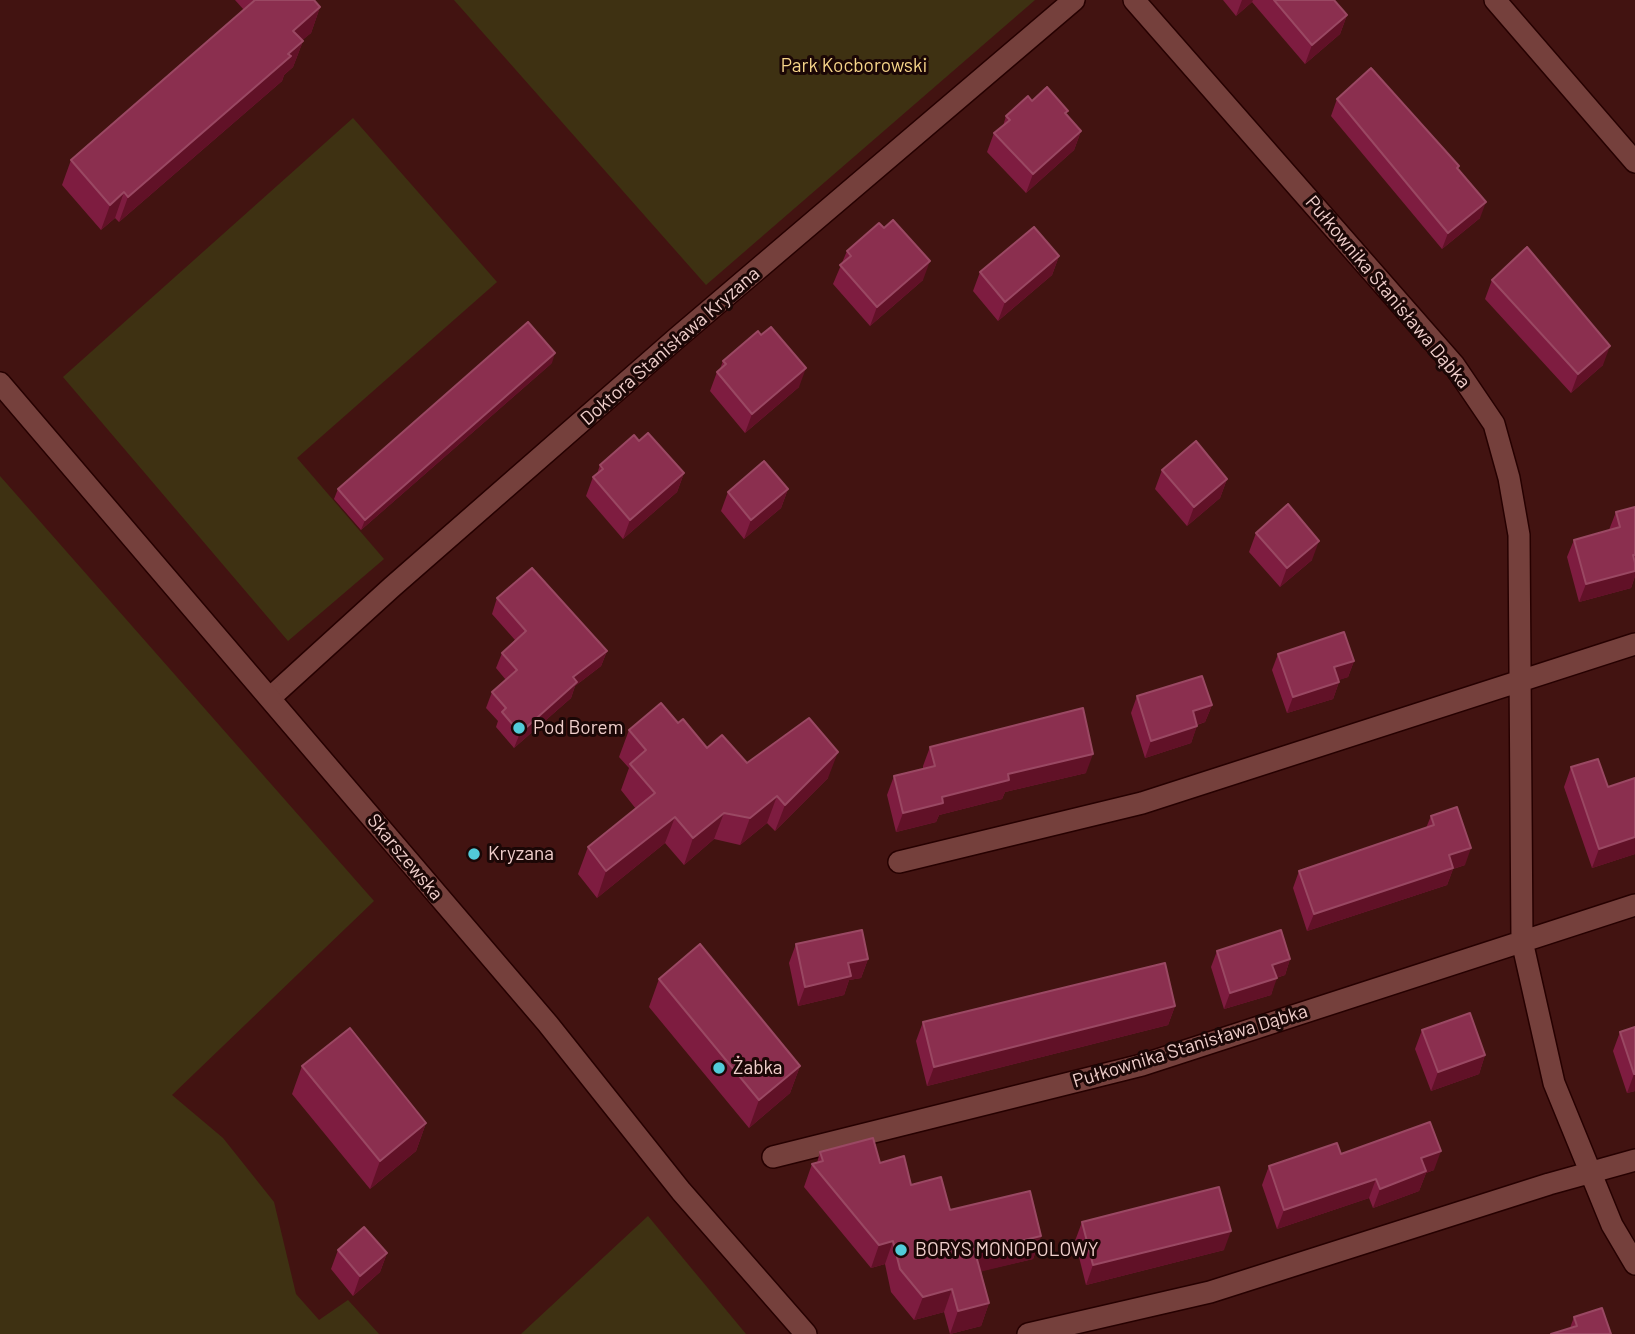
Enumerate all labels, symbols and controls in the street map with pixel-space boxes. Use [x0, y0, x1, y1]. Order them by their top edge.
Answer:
park label: Park Kocborowski [781, 55, 927, 77]
street label: Pułkownika Stanisława Dąbka [1301, 191, 1475, 393]
street label: Doktora Stanisława Kryzana [576, 262, 764, 430]
place label: Pod Borem [533, 717, 623, 739]
marker: Pod Borem [511, 720, 527, 736]
street label: Skarszewska [362, 809, 448, 905]
place label: Kryzana [488, 843, 554, 865]
marker: Kryzana [466, 846, 482, 862]
street label: Pułkownika Stanisława Dąbka [1070, 999, 1310, 1093]
place label: Żabka [733, 1057, 783, 1079]
marker: Żabka [711, 1060, 727, 1076]
place label: BORYS MONOPOLOWY [915, 1239, 1099, 1261]
marker: BORYS MONOPOLOWY [893, 1242, 909, 1258]

